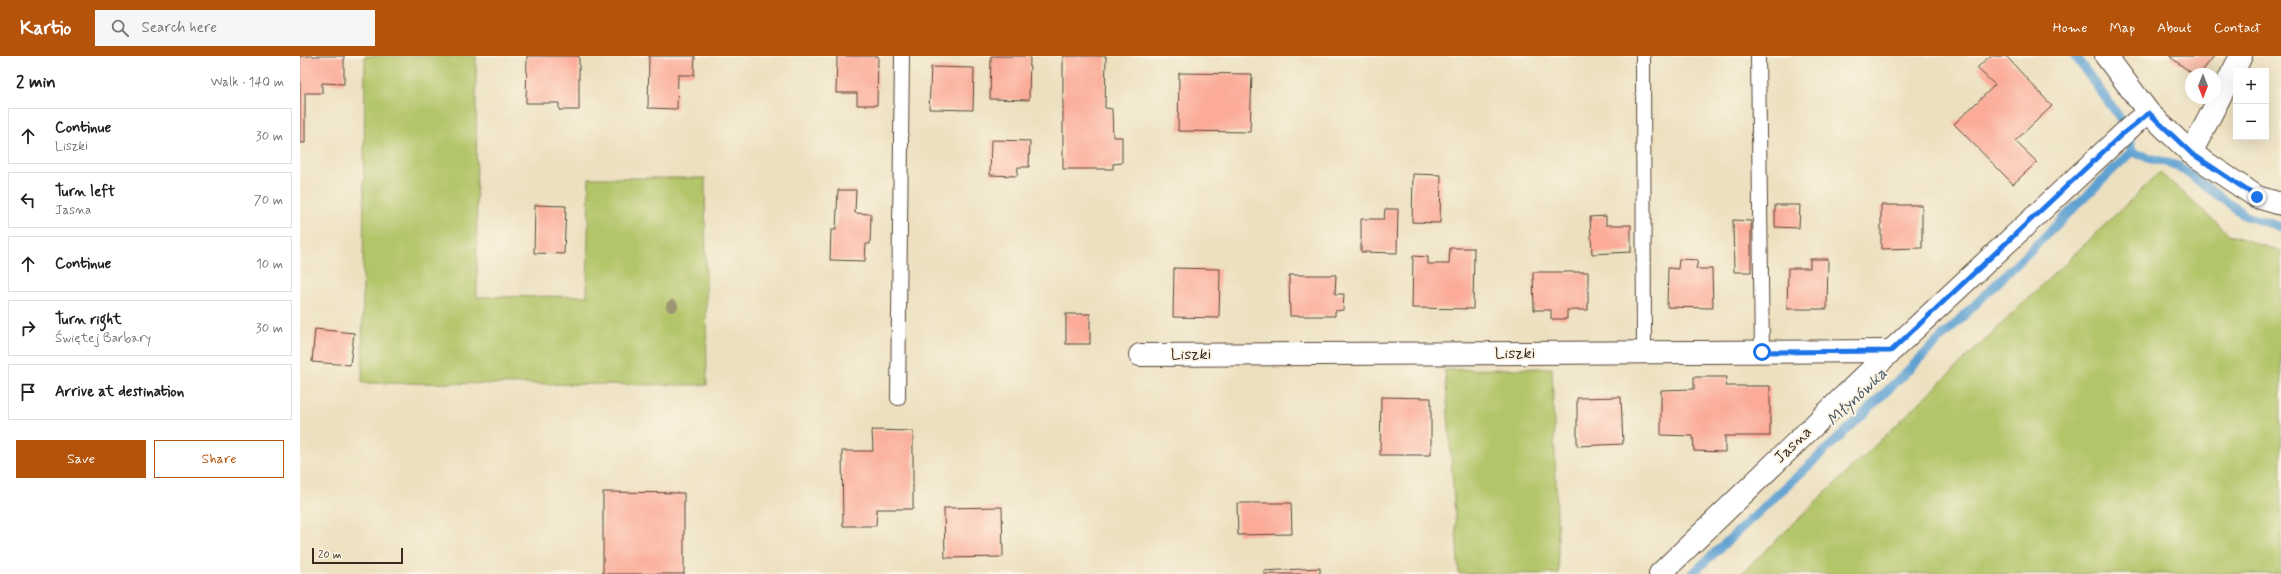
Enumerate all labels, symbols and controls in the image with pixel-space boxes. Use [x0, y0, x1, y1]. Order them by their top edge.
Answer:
search box [95, 10, 375, 46]
text: Kartio [20, 16, 71, 41]
icon: search [109, 17, 131, 39]
text: Search here [141, 18, 217, 38]
text: Home [2053, 19, 2087, 37]
text: Map [2109, 19, 2135, 37]
text: About [2157, 19, 2192, 37]
text: Contact [2214, 19, 2261, 37]
north arrow [2185, 68, 2221, 104]
map controls [2233, 68, 2269, 140]
button: + [2233, 68, 2269, 104]
text: 2 min [16, 71, 56, 93]
text: Walk · 140 m [211, 74, 284, 91]
button: − [2233, 104, 2269, 140]
text: Continue [55, 118, 111, 138]
icon: ahead [17, 125, 39, 147]
text: 30 m [256, 128, 283, 145]
text: Liszki [55, 138, 88, 155]
text: Turn left [55, 182, 115, 202]
route end [2248, 188, 2266, 206]
icon: left [17, 189, 39, 211]
text: 70 m [254, 192, 283, 209]
text: Jasna [55, 202, 91, 219]
icon: ahead [17, 253, 39, 275]
text: Continue [55, 254, 111, 274]
text: 10 m [256, 256, 283, 273]
text: Turn right [55, 310, 122, 330]
icon: right [17, 317, 39, 339]
text: 30 m [256, 320, 283, 337]
text: Świętej Barbary [55, 330, 151, 347]
street label: Liszki [1495, 343, 1535, 364]
route start [1753, 343, 1771, 361]
street label: Liszki [1171, 344, 1211, 365]
water label: Młynówka [1822, 363, 1892, 431]
icon: arrive [17, 381, 39, 403]
text: Arrive at destination [55, 382, 184, 402]
street label: Jasna [1770, 422, 1817, 468]
button: Save [16, 440, 146, 478]
button: Share [154, 440, 284, 478]
scale bar [312, 546, 403, 565]
text: 20 m [318, 548, 341, 562]

